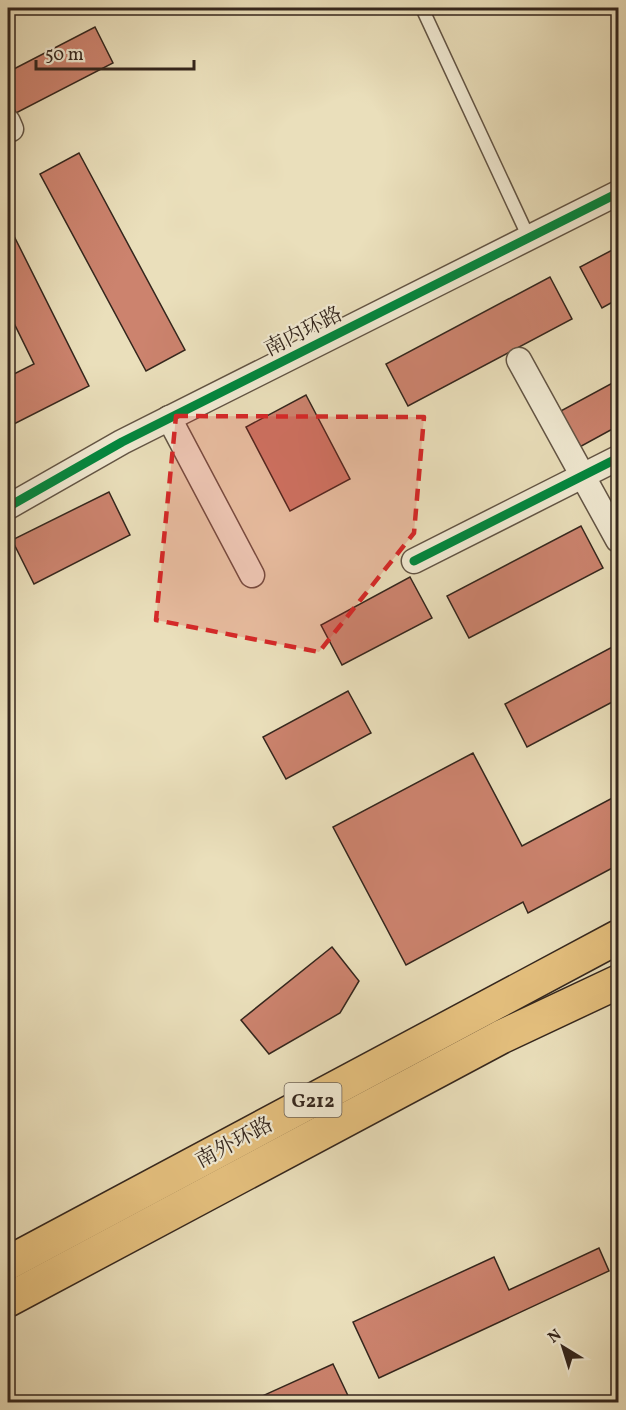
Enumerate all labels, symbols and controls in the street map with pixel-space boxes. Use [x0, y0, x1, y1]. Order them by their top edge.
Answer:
scale bar [36, 33, 194, 71]
text: 50 m [45, 43, 84, 68]
street label: 南内环路 [260, 300, 348, 364]
road number: G212 [284, 1083, 342, 1117]
street label: 南外环路 [191, 1111, 279, 1176]
north arrow [533, 1317, 593, 1377]
text: N [544, 1324, 567, 1349]

